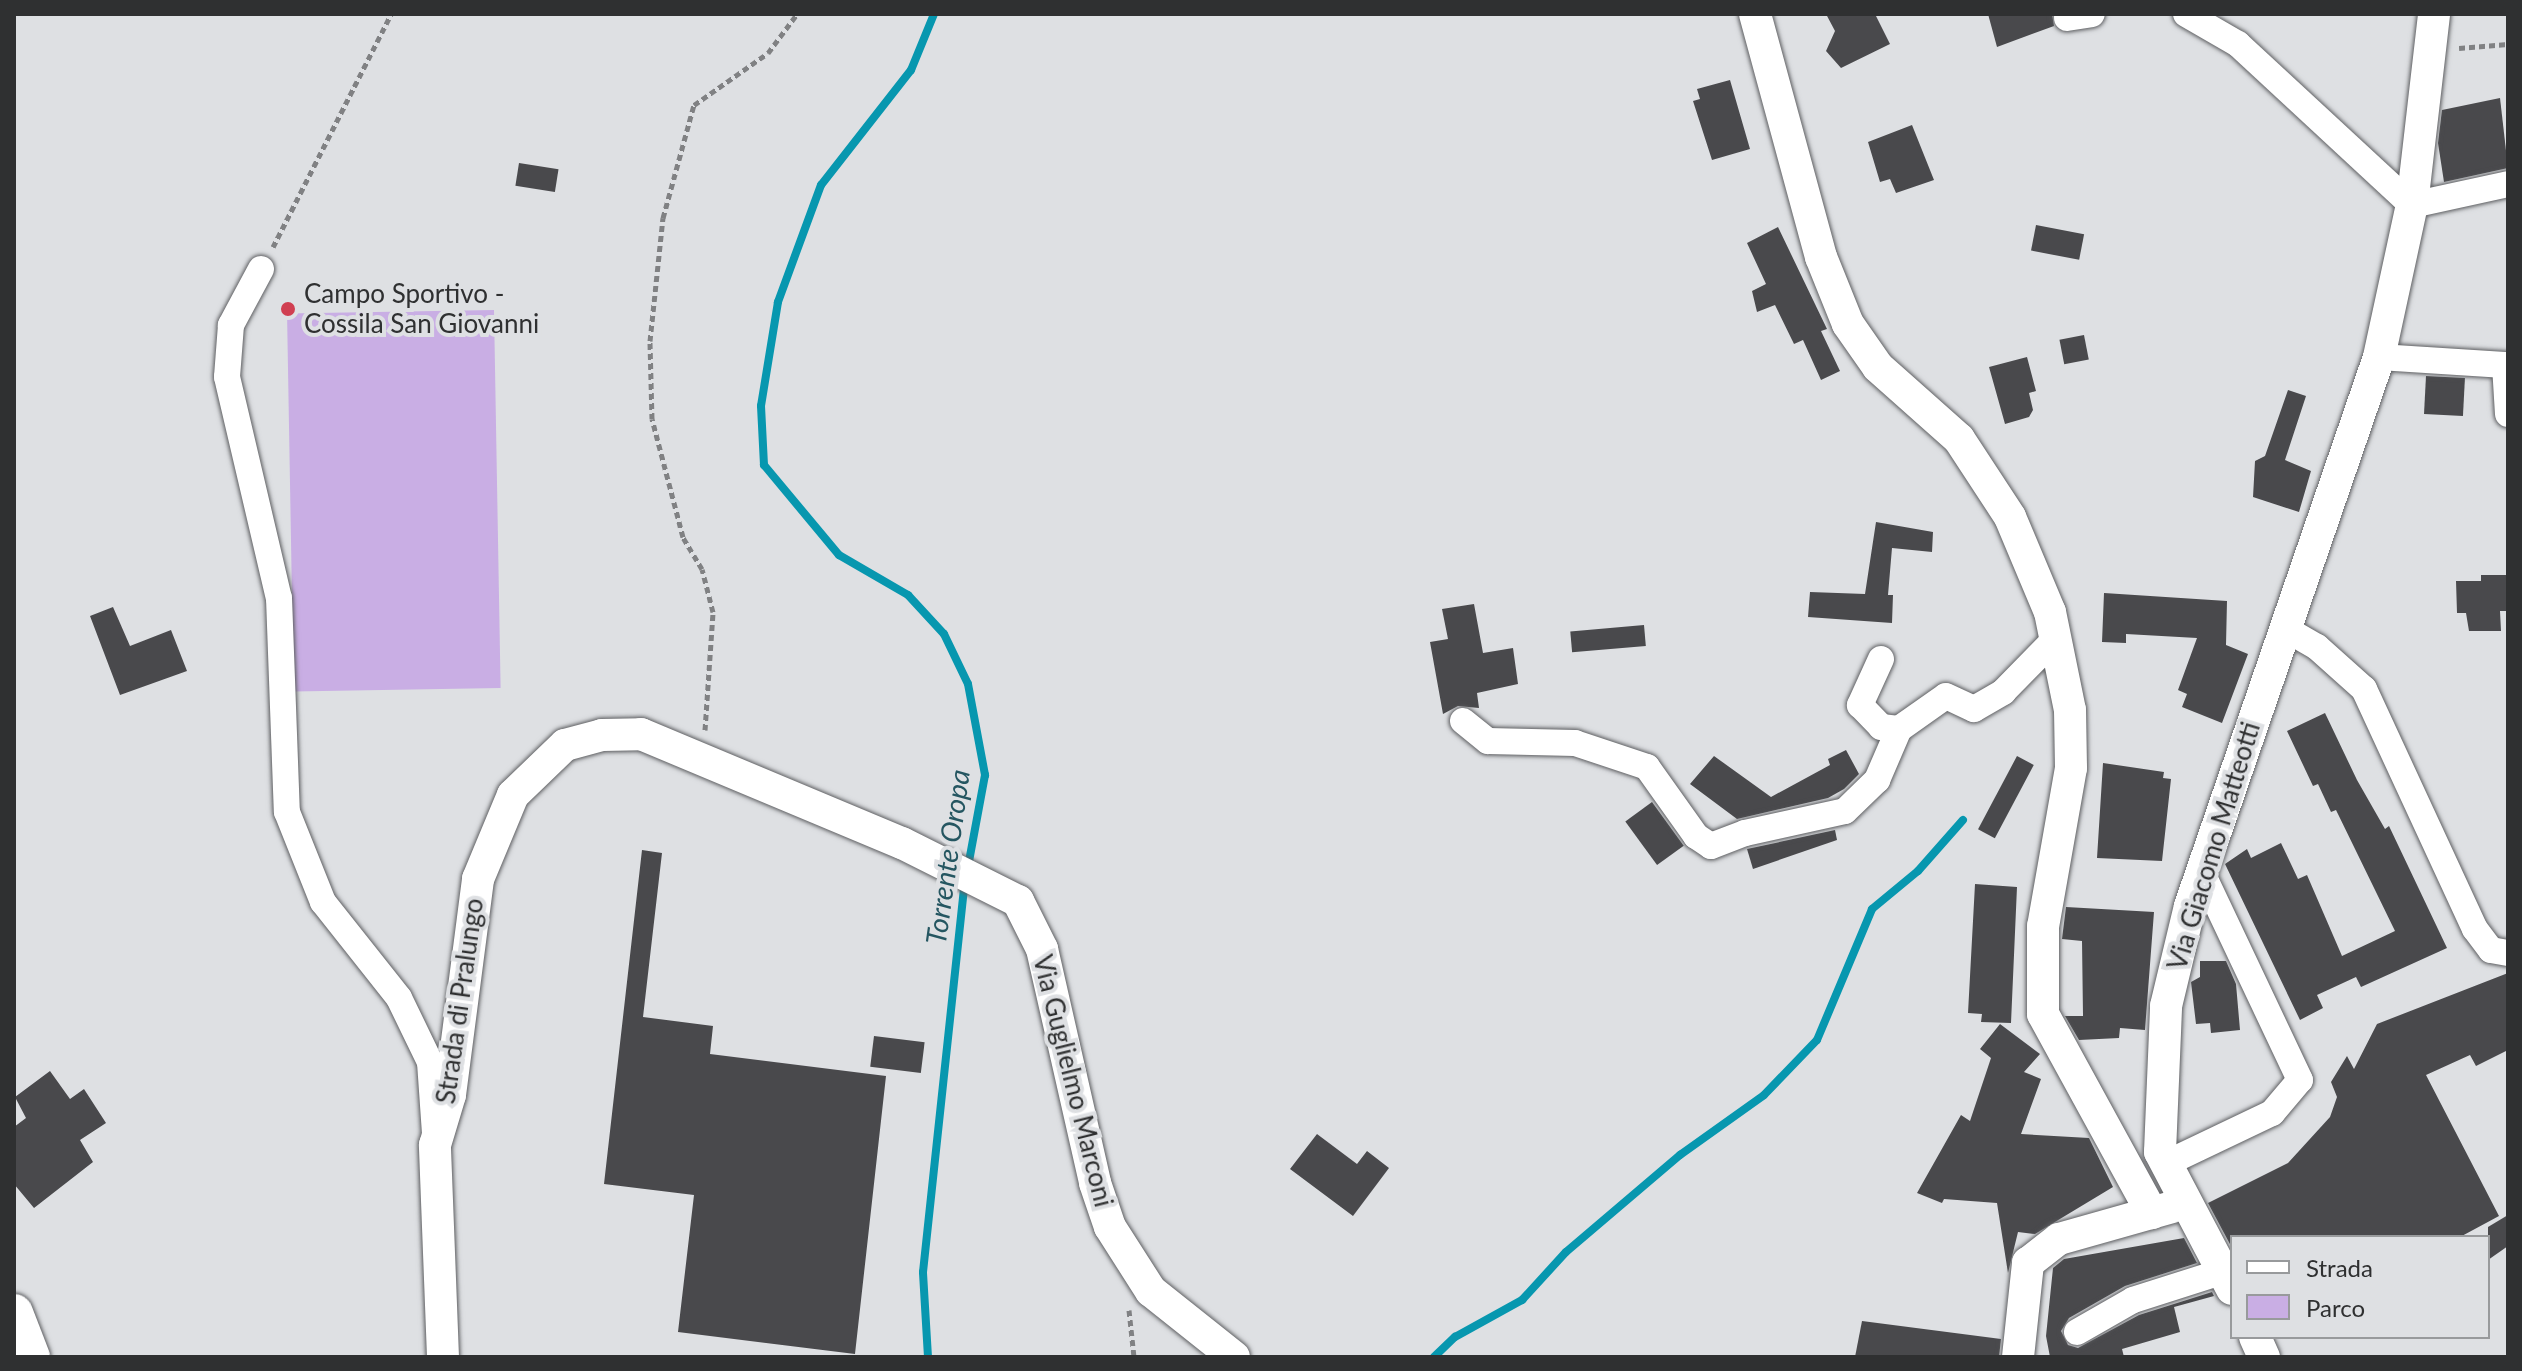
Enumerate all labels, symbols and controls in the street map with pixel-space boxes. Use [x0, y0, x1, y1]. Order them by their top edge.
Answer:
place label: Campo Sportivo - Cossila San Giovanni [304, 278, 539, 340]
marker: Campo Sportivo - Cossila San Giovanni [279, 300, 297, 318]
street label: Via Giacomo Matteotti [2161, 718, 2267, 974]
water label: Torrente Oropa [918, 767, 976, 947]
street label: Strada di Pralungo [430, 896, 490, 1106]
street label: Via Guglielmo Marconi [1027, 952, 1119, 1210]
legend [2230, 1235, 2490, 1339]
text: Strada [2306, 1253, 2373, 1282]
text: Parco [2306, 1293, 2365, 1322]

